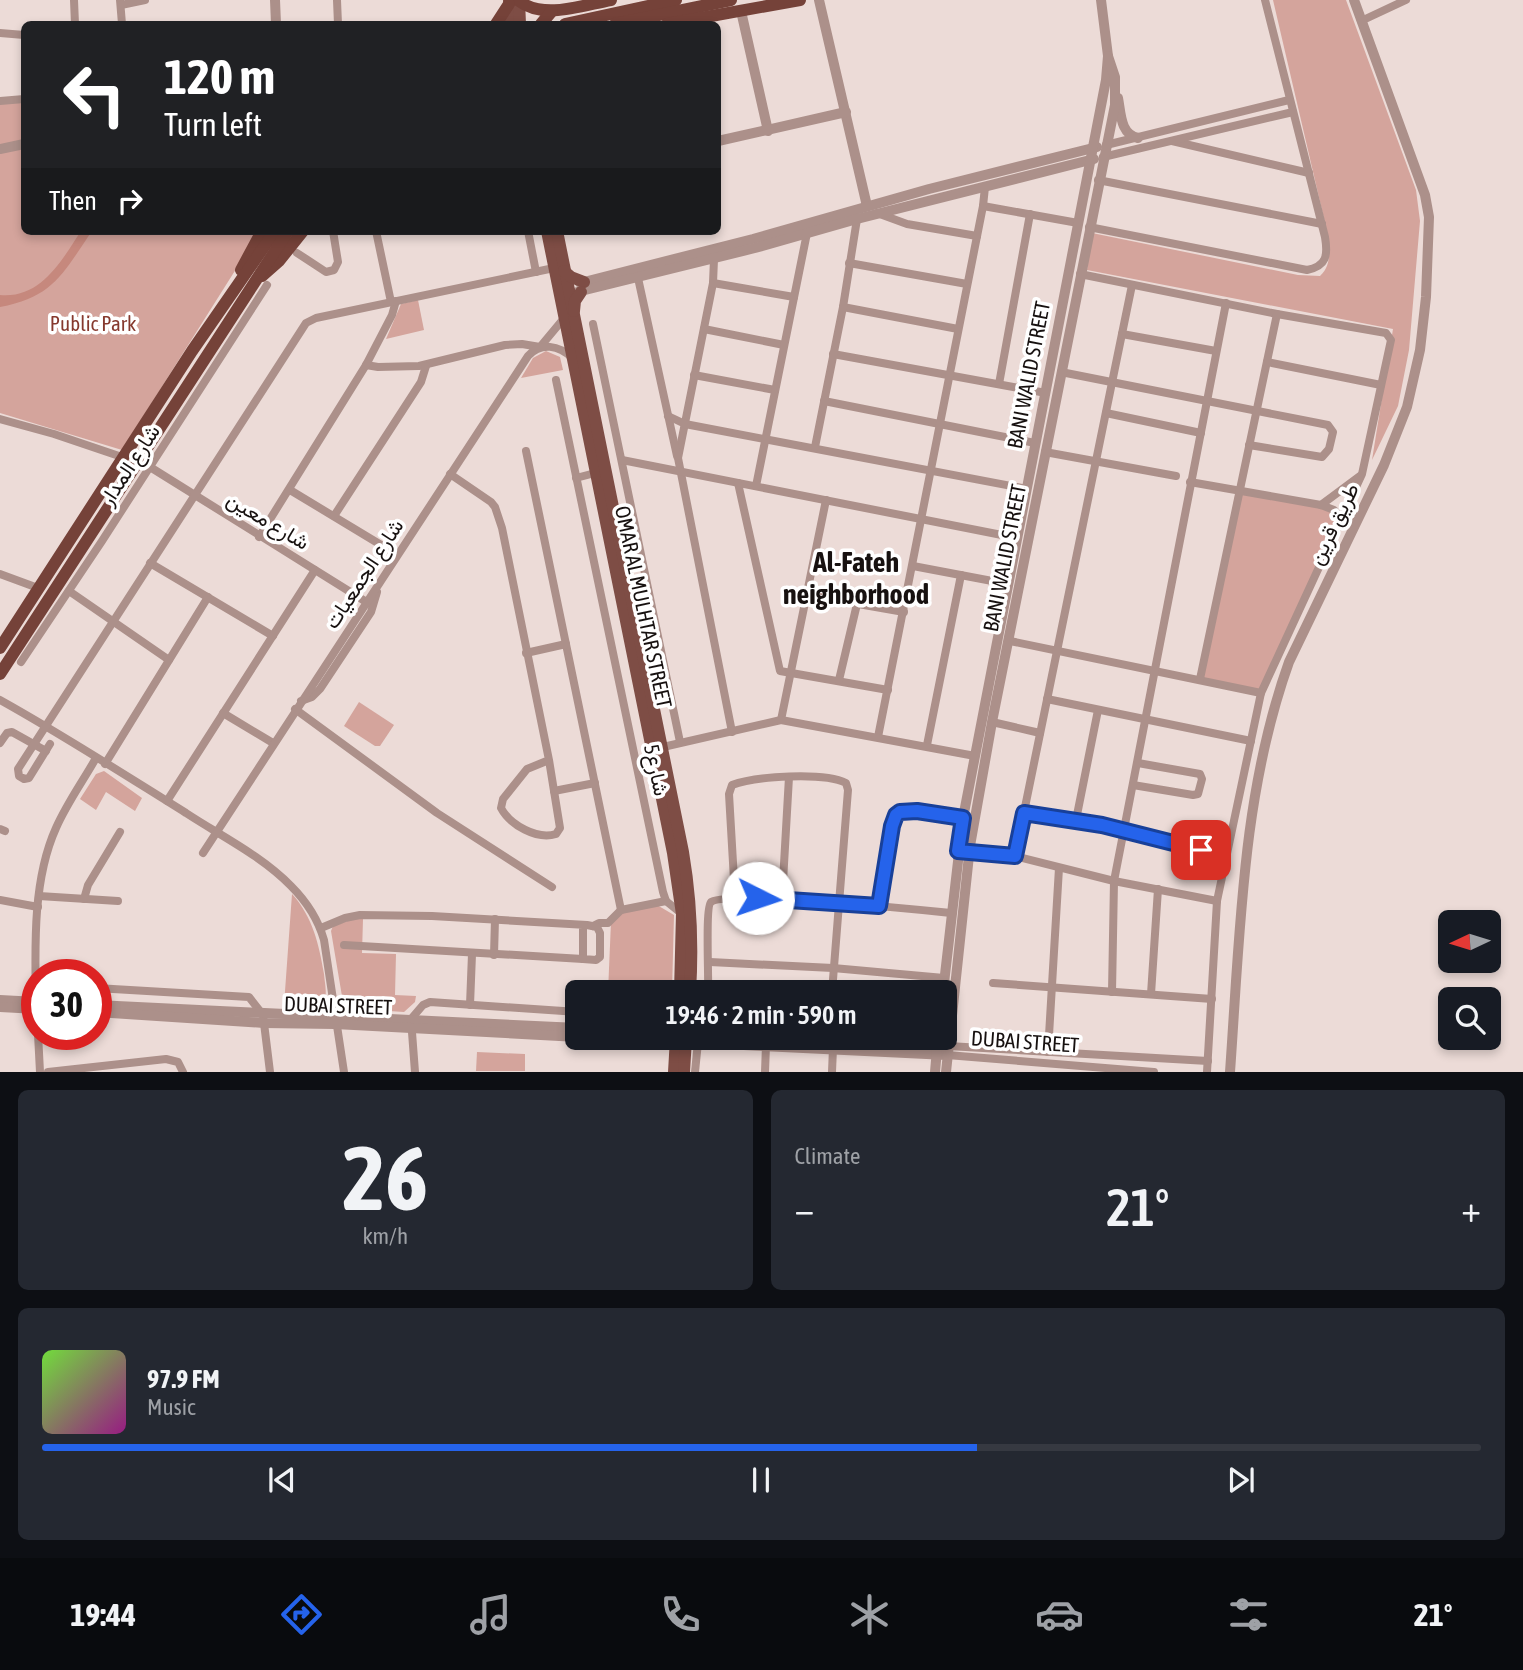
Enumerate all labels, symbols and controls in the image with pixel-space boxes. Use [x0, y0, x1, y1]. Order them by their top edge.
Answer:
text: 120 m [164, 48, 275, 104]
icon: left [49, 49, 140, 140]
text: Turn left [164, 106, 262, 143]
icon: right [111, 182, 149, 220]
text: Then [49, 186, 97, 216]
street label: BANI WALID STREET [1002, 299, 1054, 451]
park label: Public Park [50, 311, 136, 335]
street label: شارع المدار [94, 420, 167, 512]
street label: طريق قرين [1303, 479, 1365, 569]
street label: BANI WALID STREET [978, 482, 1030, 634]
street label: شارع معين [221, 486, 314, 557]
street label: OMAR AL MULHTAR STREET [611, 504, 677, 710]
street label: شارع الجمعيات [319, 514, 410, 634]
district label: Al-Fateh neighborhood [783, 546, 929, 610]
street label: شارع5 [637, 742, 674, 798]
pin [1171, 820, 1231, 880]
icon: arrive [1182, 831, 1220, 869]
position arrow [721, 861, 795, 935]
north arrow [1438, 910, 1502, 973]
map controls [1438, 910, 1501, 1050]
speed limit sign: 30 [21, 959, 112, 1050]
button: search [1438, 987, 1501, 1050]
street label: DUBAI STREET [284, 991, 393, 1019]
text: 19:46 · 2 min · 590 m [666, 1000, 856, 1030]
street label: DUBAI STREET [970, 1025, 1080, 1057]
text: 26 [342, 1125, 428, 1229]
text: Climate [795, 1143, 860, 1169]
text: 21° [1106, 1177, 1169, 1237]
text: − [795, 1187, 814, 1230]
text: + [1461, 1187, 1481, 1230]
text: km/h [362, 1223, 408, 1249]
text: 97.9 FM [147, 1364, 220, 1394]
text: Music [147, 1394, 195, 1420]
icon: previous [263, 1461, 301, 1499]
icon: pause [742, 1461, 780, 1499]
icon: next [1222, 1461, 1260, 1499]
icon: directions [277, 1590, 326, 1639]
icon: music [466, 1590, 515, 1639]
icon: phone [656, 1590, 705, 1639]
icon: climate [845, 1590, 894, 1639]
icon: car [1035, 1590, 1084, 1639]
icon: filters [1224, 1590, 1273, 1639]
text: 19:44 [70, 1596, 136, 1633]
text: 21° [1414, 1596, 1453, 1633]

